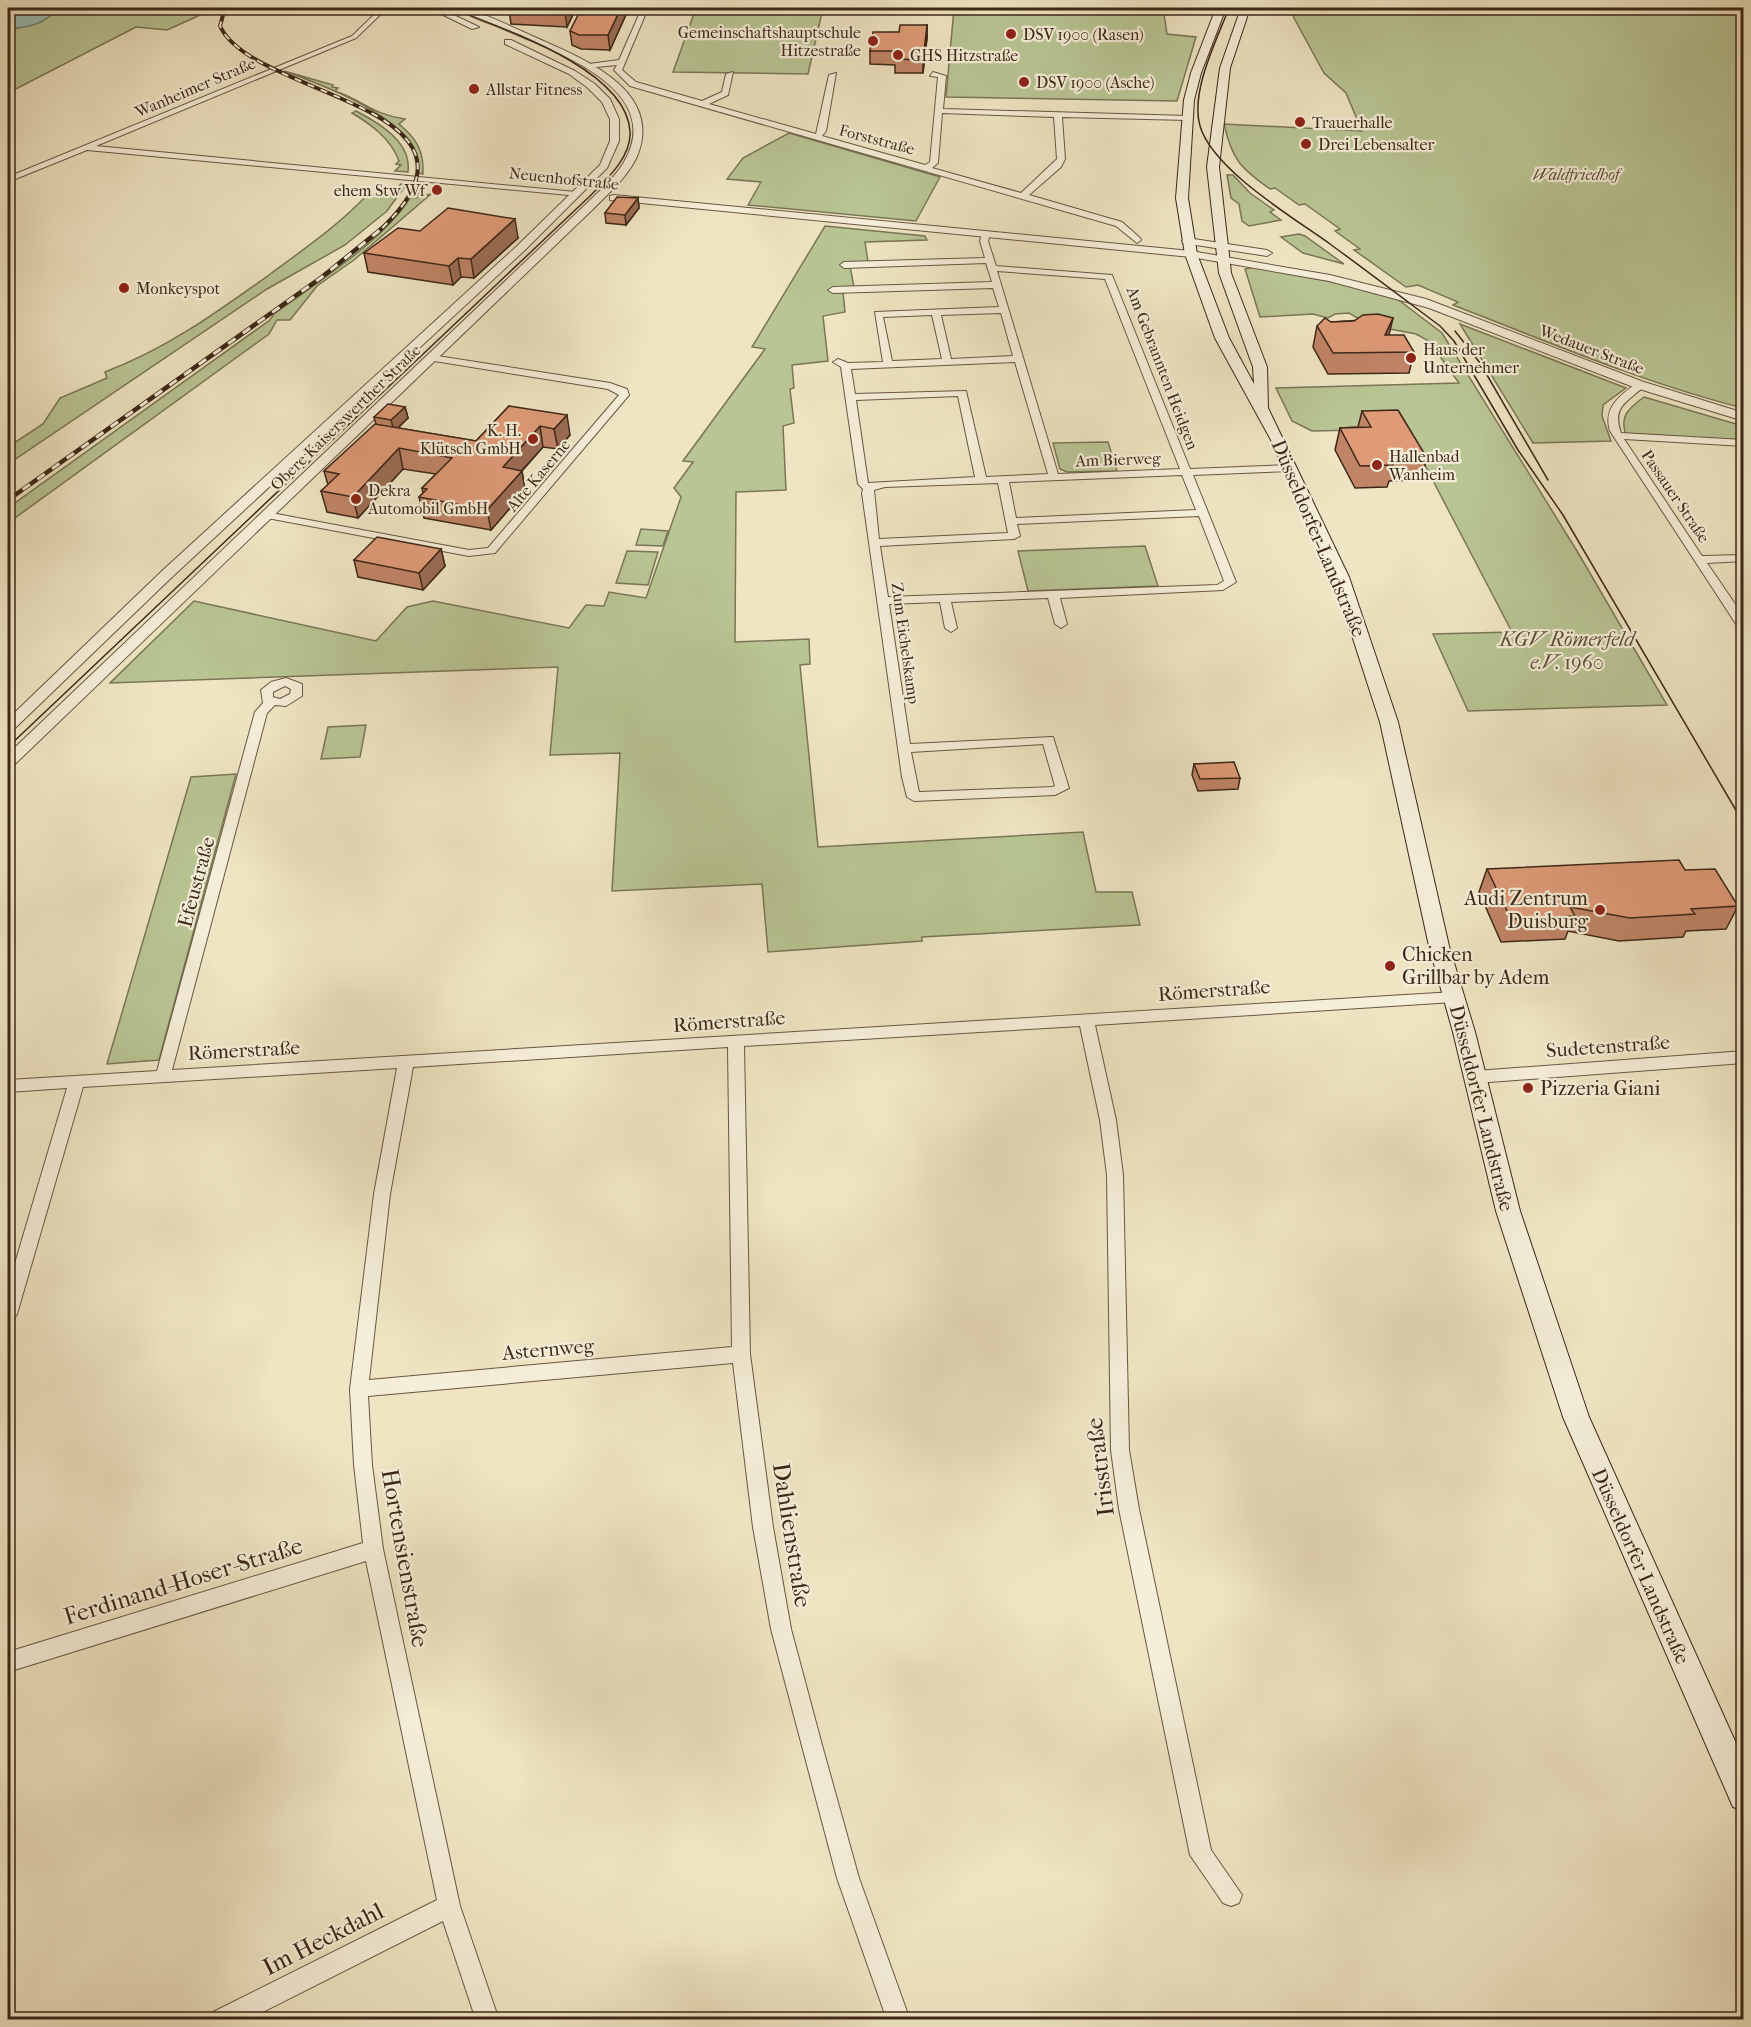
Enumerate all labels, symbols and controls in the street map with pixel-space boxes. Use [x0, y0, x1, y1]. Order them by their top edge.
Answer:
place label: Gemeinschaftshauptschule Hitzestraße [678, 23, 861, 60]
place label: DSV 1900 (Rasen) [1023, 25, 1144, 44]
marker: DSV 1900 (Rasen) [1004, 27, 1018, 41]
marker: Gemeinschaftshauptschule Hitzestraße [866, 34, 880, 48]
place label: GHS Hitzstraße [910, 46, 1018, 65]
marker: GHS Hitzstraße [891, 48, 905, 62]
street label: Wanheimer Straße [131, 53, 258, 122]
place label: DSV 1900 (Asche) [1036, 73, 1155, 92]
marker: DSV 1900 (Asche) [1017, 75, 1031, 89]
place label: Allstar Fitness [485, 80, 582, 99]
marker: Allstar Fitness [467, 82, 481, 96]
place label: Trauerhalle [1312, 113, 1393, 132]
marker: Trauerhalle [1293, 115, 1307, 129]
street label: Forststraße [837, 120, 917, 159]
place label: Drei Lebensalter [1318, 135, 1434, 154]
marker: Drei Lebensalter [1299, 137, 1313, 151]
street label: Neuenhofstraße [508, 163, 620, 194]
park label: Waldfriedhof [1533, 165, 1623, 184]
place label: ehem Stw Wf [334, 181, 429, 200]
marker: ehem Stw Wf [430, 183, 444, 197]
place label: Monkeyspot [136, 279, 221, 298]
marker: Monkeyspot [117, 281, 131, 295]
street label: Am Gebrannten Heidgen [1122, 283, 1203, 453]
street label: Wedauer Straße [1536, 320, 1647, 378]
street label: Obere Kaiserswerther Straße [266, 340, 424, 494]
place label: Haus der Unternehmer [1423, 340, 1519, 377]
marker: Haus der Unternehmer [1404, 351, 1418, 365]
place label: K. H. Klütsch GmbH [420, 421, 521, 458]
marker: K. H. Klütsch GmbH [526, 432, 540, 446]
street label: Alte Kaserne [502, 435, 574, 516]
street label: Düsseldorfer Landstraße [1267, 436, 1371, 640]
street label: Passauer Straße [1637, 446, 1714, 546]
place label: Hallenbad Wanheim [1388, 447, 1460, 484]
street label: Am Bierweg [1074, 449, 1161, 471]
marker: Hallenbad Wanheim [1370, 458, 1384, 472]
place label: Dekra Automobil GmbH [367, 481, 489, 518]
marker: Dekra Automobil GmbH [349, 492, 363, 506]
street label: Zum Eichelskamp [888, 581, 923, 705]
park label: KGV Römerfeld e.V. 1960 [1498, 628, 1637, 674]
street label: Efeustraße [173, 834, 220, 930]
place label: Audi Zentrum Duisburg [1463, 887, 1588, 933]
marker: Audi Zentrum Duisburg [1593, 903, 1607, 917]
place label: Chicken Grillbar by Adem [1402, 943, 1550, 989]
marker: Chicken Grillbar by Adem [1383, 959, 1397, 973]
street label: Römerstraße [1157, 975, 1271, 1006]
street label: Düsseldorfer Landstraße [1445, 1003, 1518, 1214]
street label: Römerstraße [672, 1006, 786, 1037]
street label: Sudetenstraße [1545, 1031, 1671, 1062]
street label: Römerstraße [187, 1036, 301, 1065]
place label: Pizzeria Giani [1540, 1077, 1660, 1100]
marker: Pizzeria Giani [1521, 1081, 1535, 1095]
street label: Asternweg [500, 1334, 595, 1365]
street label: Irisstraße [1080, 1416, 1120, 1518]
street label: Dahlienstraße [767, 1461, 817, 1609]
street label: Düsseldorfer Landstraße [1587, 1465, 1694, 1668]
street label: Hortensienstraße [376, 1467, 435, 1650]
street label: Ferdinand-Hoser-Straße [60, 1531, 306, 1631]
street label: Im Heckdahl [258, 1896, 388, 1981]

